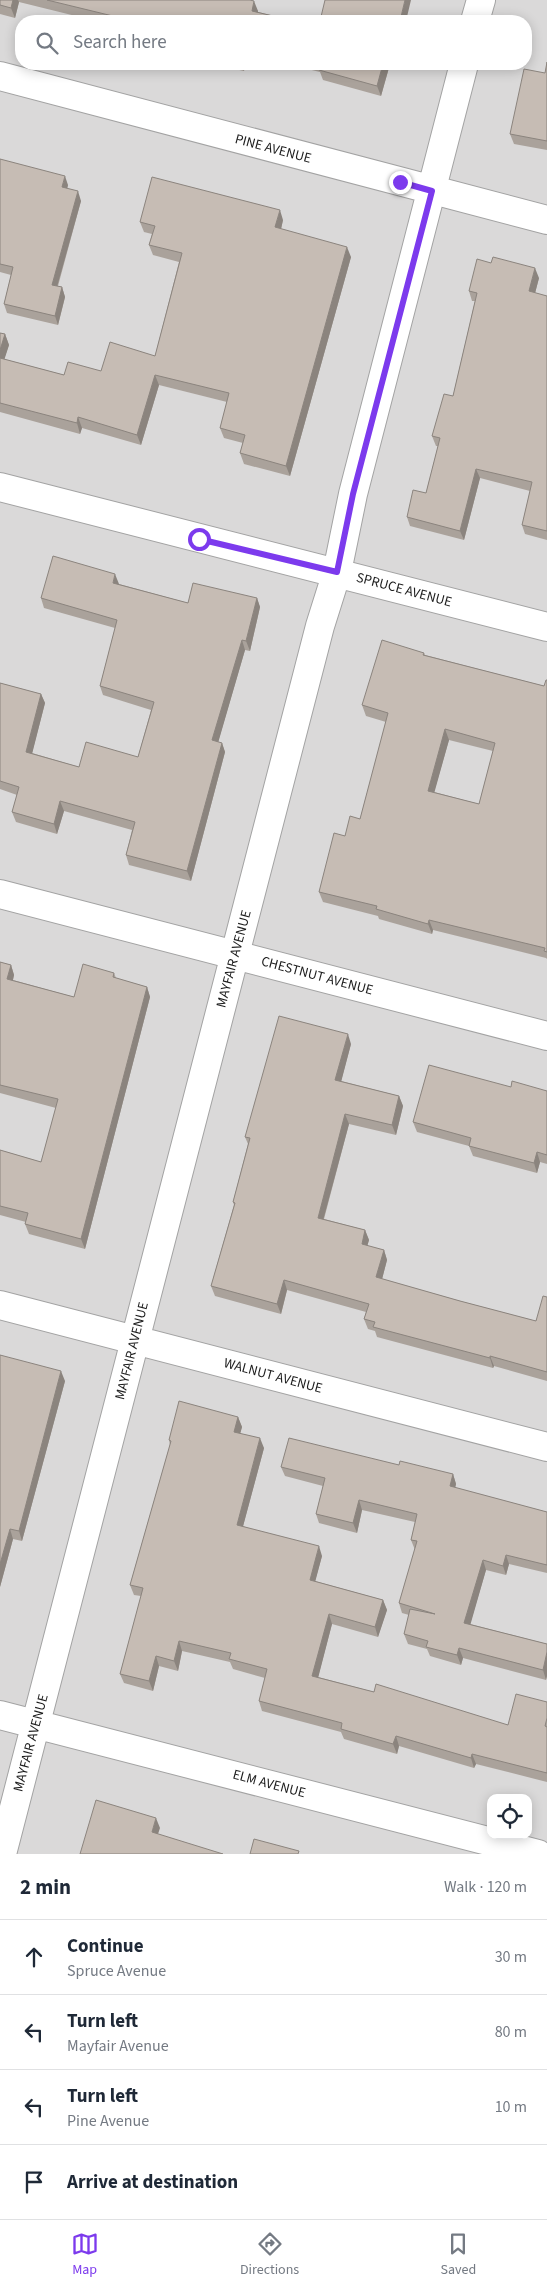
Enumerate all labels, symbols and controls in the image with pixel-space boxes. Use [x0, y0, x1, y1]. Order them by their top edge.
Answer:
search box [15, 15, 532, 70]
icon: search [33, 29, 61, 57]
text: Search here [73, 29, 167, 56]
street label: PINE AVENUE [233, 129, 313, 169]
route end [389, 171, 412, 194]
route start [188, 528, 211, 551]
street label: SPRUCE AVENUE [354, 568, 454, 612]
street label: MAYFAIR AVENUE [211, 908, 257, 1010]
street label: CHESTNUT AVENUE [259, 951, 375, 1001]
street label: MAYFAIR AVENUE [110, 1300, 154, 1402]
street label: WALNUT AVENUE [221, 1353, 325, 1399]
street label: MAYFAIR AVENUE [8, 1692, 54, 1794]
street label: ELM AVENUE [230, 1765, 308, 1803]
map controls [487, 1794, 532, 1839]
button: locate [487, 1794, 532, 1839]
text: 2 min [20, 1872, 71, 1902]
text: Walk · 120 m [444, 1876, 527, 1898]
text: Continue [67, 1933, 144, 1960]
icon: ahead [20, 1943, 48, 1971]
text: 30 m [495, 1946, 527, 1968]
text: Spruce Avenue [67, 1960, 166, 1982]
text: Turn left [67, 2008, 138, 2035]
icon: left [20, 2018, 48, 2046]
text: 80 m [495, 2021, 527, 2043]
text: Mayfair Avenue [67, 2035, 169, 2057]
text: Turn left [67, 2083, 138, 2110]
icon: left [20, 2093, 48, 2121]
text: 10 m [495, 2096, 527, 2118]
text: Pine Avenue [67, 2110, 149, 2132]
icon: arrive [20, 2168, 48, 2196]
text: Arrive at destination [67, 2169, 238, 2196]
tab: Map [71, 2230, 99, 2280]
tab: Directions [240, 2230, 299, 2280]
tab: Saved [441, 2230, 476, 2280]

